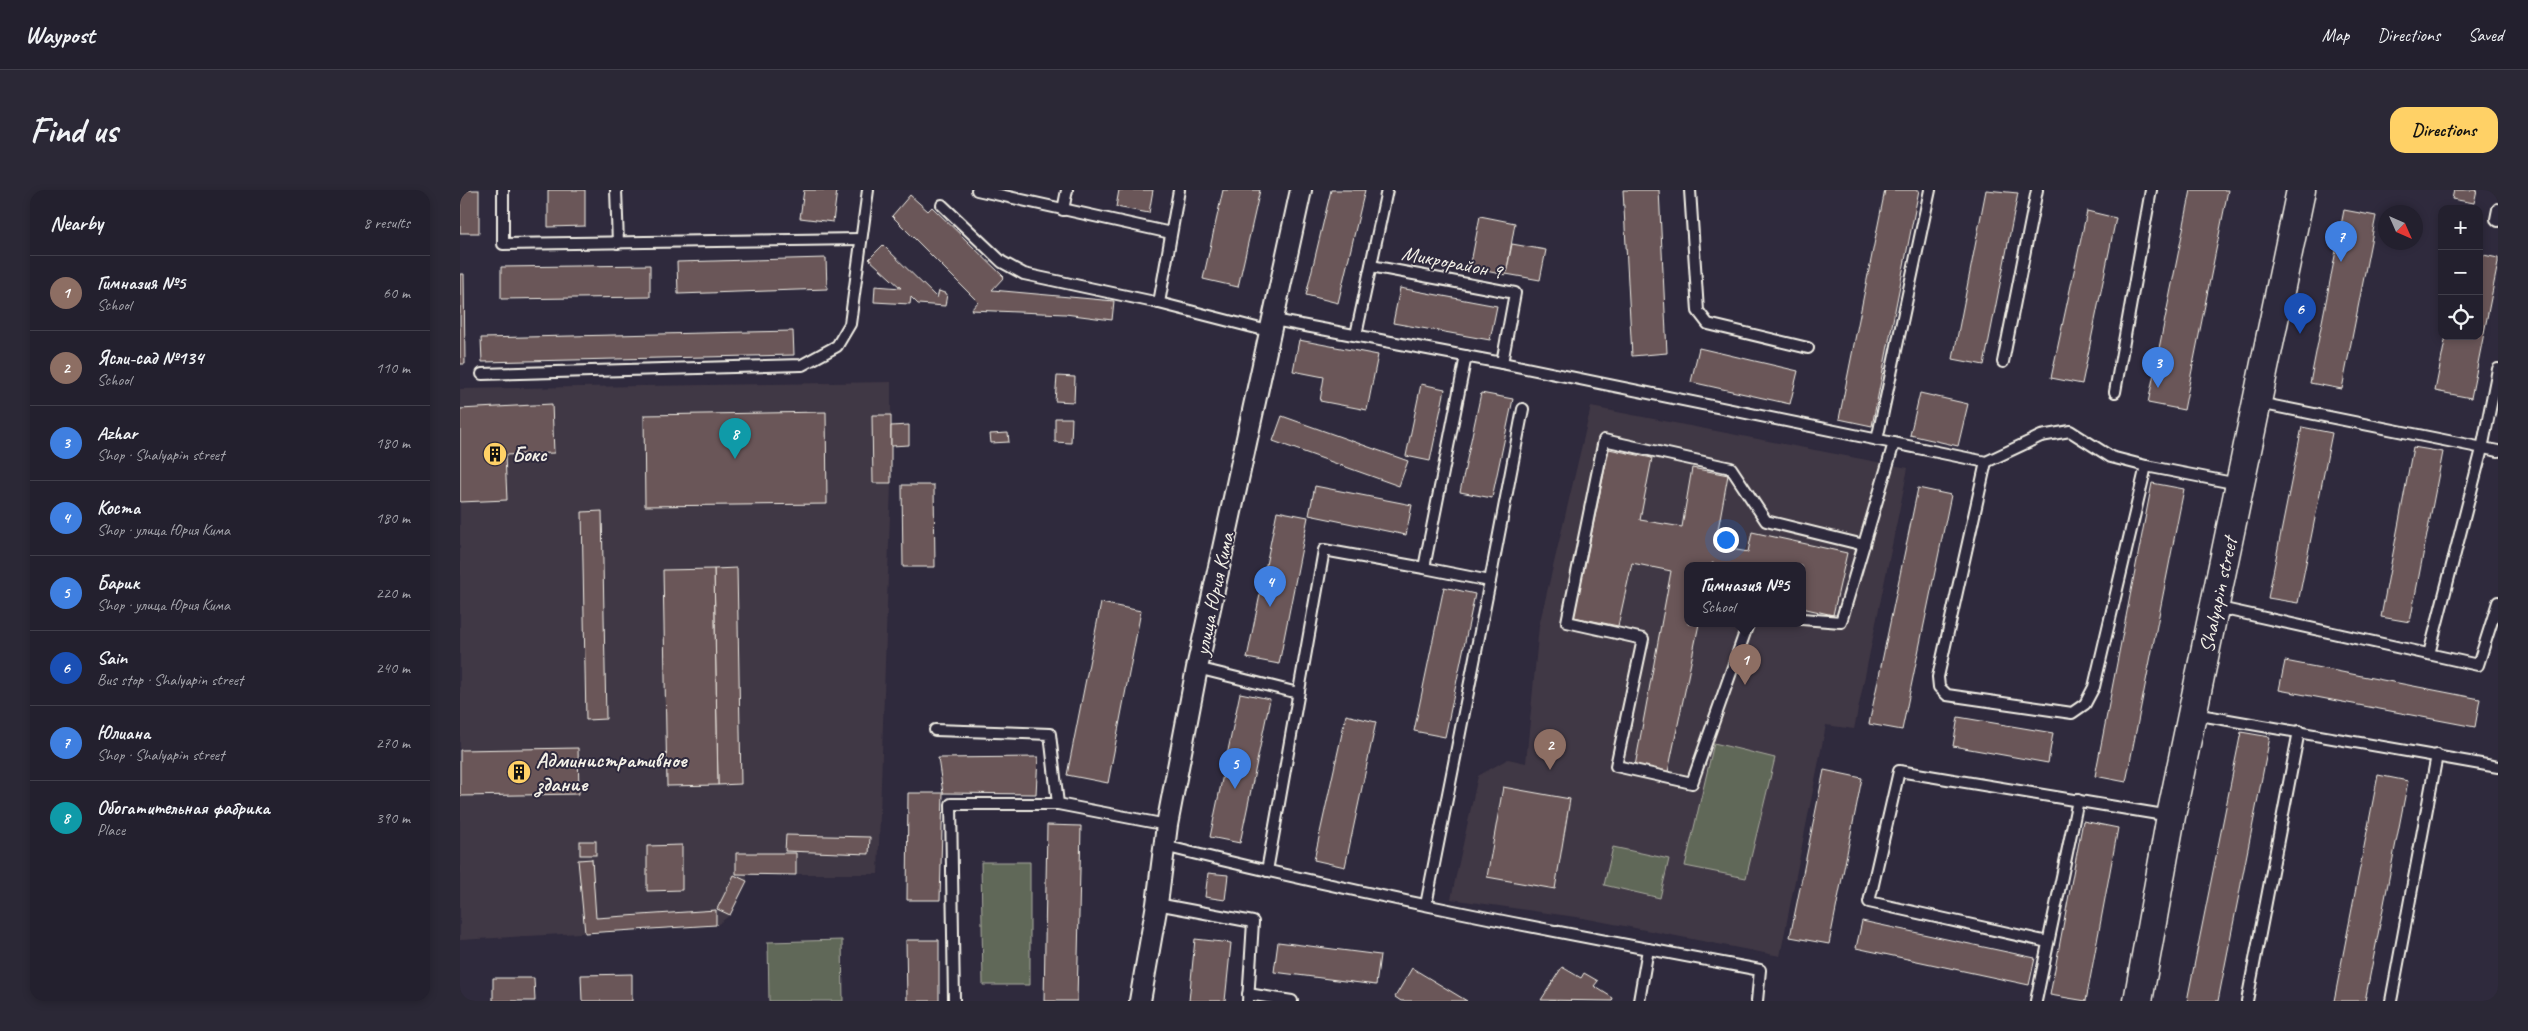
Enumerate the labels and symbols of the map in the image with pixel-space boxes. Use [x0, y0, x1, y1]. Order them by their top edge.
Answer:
north arrow [2378, 205, 2423, 250]
pin: 7 [2325, 221, 2357, 262]
street label: Микрорайон 9 [1400, 240, 1506, 285]
pin: 6 [2284, 293, 2316, 334]
pin: 3 [2142, 347, 2174, 388]
pin: 8 [719, 418, 751, 459]
building icon: Бокс [482, 441, 508, 467]
place label: Бокс [512, 441, 548, 467]
your location [1713, 527, 1739, 553]
street label: улица Юрия Кима [1188, 529, 1240, 660]
street label: Shalyapin street [2193, 532, 2244, 655]
pin: 4 [1254, 566, 1286, 607]
pin: 1 [1729, 644, 1761, 685]
pin: 2 [1534, 729, 1566, 770]
place label: Административное здание [533, 747, 689, 798]
pin: 5 [1219, 748, 1251, 789]
building icon: Административное здание [506, 759, 532, 785]

